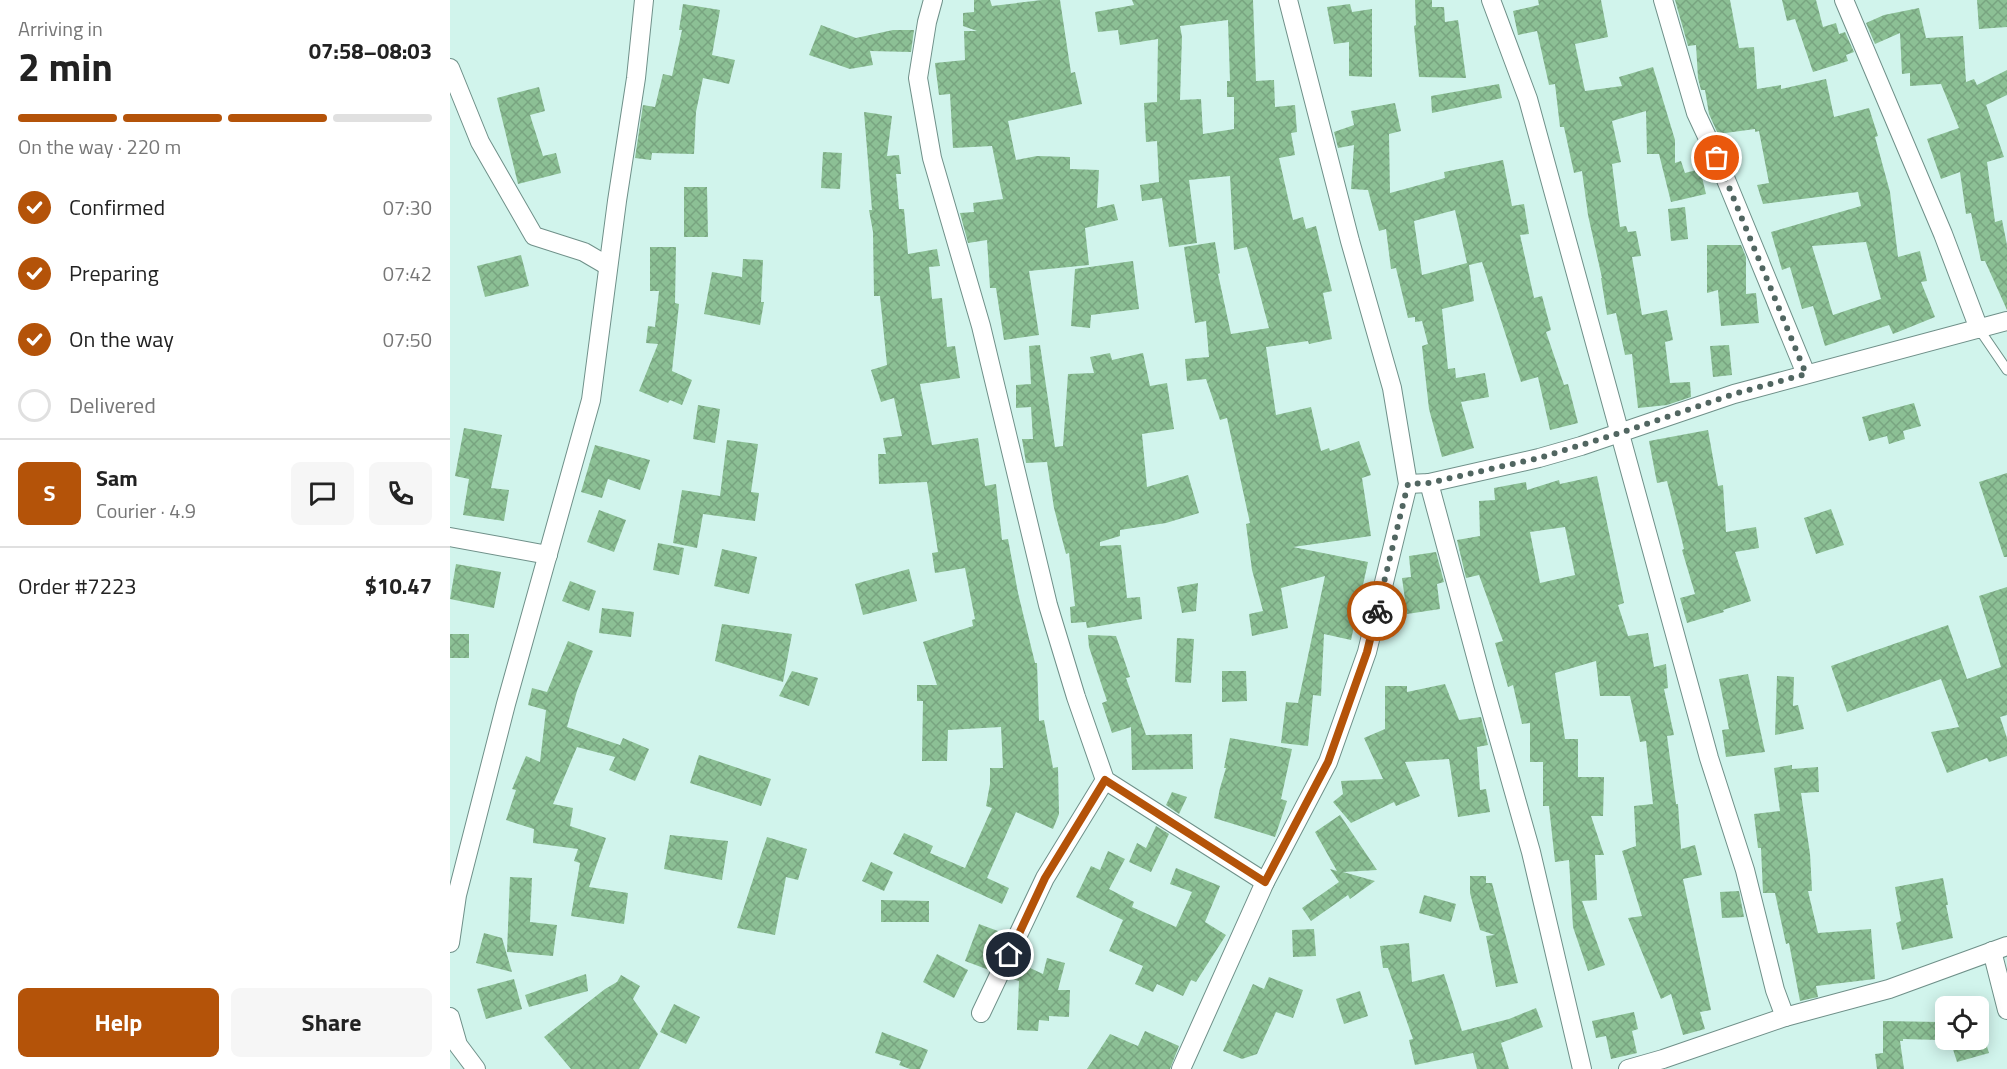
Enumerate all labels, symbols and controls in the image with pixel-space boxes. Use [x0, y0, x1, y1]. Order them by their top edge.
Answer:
text: Arriving in [18, 13, 103, 44]
text: 07:58–08:03 [309, 34, 432, 68]
text: 2 min [18, 37, 113, 96]
text: On the way · 220 m [18, 131, 181, 162]
pin [1691, 132, 1742, 183]
icon: bag [1700, 141, 1733, 174]
text: Confirmed [69, 190, 165, 224]
icon: check [18, 191, 51, 224]
text: 07:30 [383, 192, 432, 223]
text: Preparing [69, 256, 159, 290]
icon: check [18, 257, 51, 290]
text: 07:42 [383, 258, 432, 289]
text: On the way [69, 322, 174, 356]
icon: check [18, 323, 51, 356]
text: 07:50 [383, 324, 432, 355]
text: Delivered [69, 388, 156, 422]
text: Sam [96, 461, 138, 495]
button: chat [291, 462, 354, 525]
button: phone [369, 462, 432, 525]
text: S [44, 476, 55, 510]
text: Courier · 4.9 [96, 495, 196, 526]
text: Order #7223 [18, 569, 137, 603]
text: $10.47 [365, 569, 432, 603]
courier [1347, 581, 1407, 641]
icon: bike [1361, 595, 1394, 628]
pin [983, 929, 1034, 980]
icon: home [992, 938, 1025, 971]
button: Help [18, 988, 219, 1057]
button: Share [231, 988, 432, 1057]
map controls [1935, 996, 1989, 1050]
button: locate [1935, 996, 1989, 1050]

